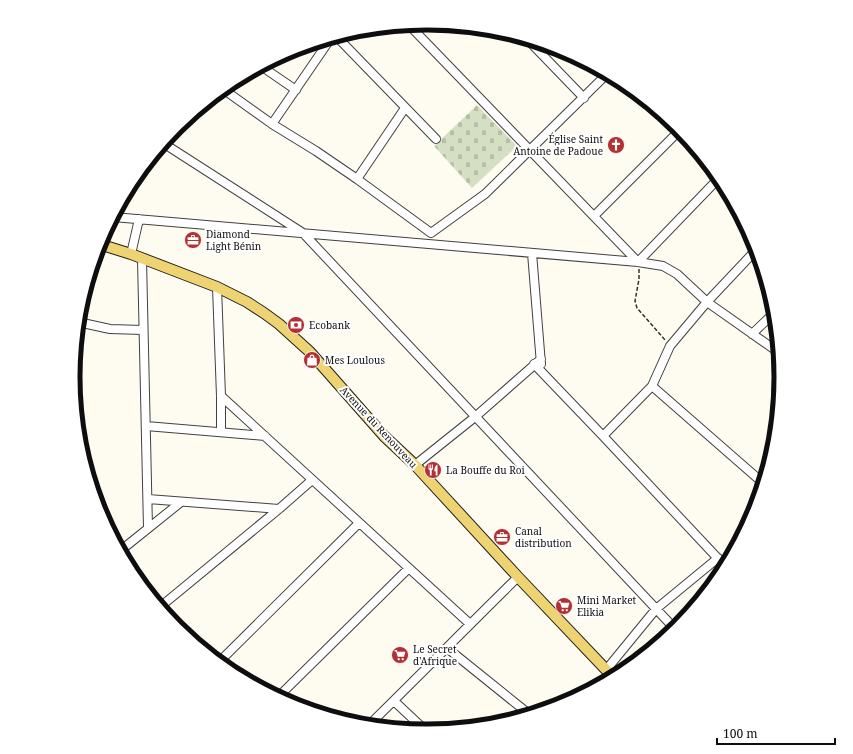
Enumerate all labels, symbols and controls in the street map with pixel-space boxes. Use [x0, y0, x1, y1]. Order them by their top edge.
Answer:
place label: Église Saint Antoine de Padoue [513, 132, 603, 158]
church icon: Église Saint Antoine de Padoue [606, 135, 626, 155]
place label: Diamond Light Bénin [206, 227, 262, 253]
office icon: Diamond Light Bénin [183, 230, 203, 250]
bank icon: Ecobank [286, 315, 306, 335]
place label: Ecobank [309, 318, 350, 332]
shop icon: Mes Loulous [302, 350, 322, 370]
place label: Mes Loulous [325, 353, 385, 367]
street label: Avenue du Renouveau [337, 383, 421, 471]
restaurant icon: La Bouffe du Roi [423, 460, 443, 480]
place label: La Bouffe du Roi [446, 463, 526, 477]
place label: Canal distribution [515, 524, 572, 550]
office icon: Canal distribution [492, 527, 512, 547]
place label: Mini Market Elikia [577, 593, 637, 619]
supermarket icon: Mini Market Elikia [554, 596, 574, 616]
place label: Le Secret d'Afrique [413, 642, 457, 668]
supermarket icon: Le Secret d'Afrique [390, 645, 410, 665]
scale bar [717, 720, 835, 746]
text: 100 m [723, 725, 758, 742]

